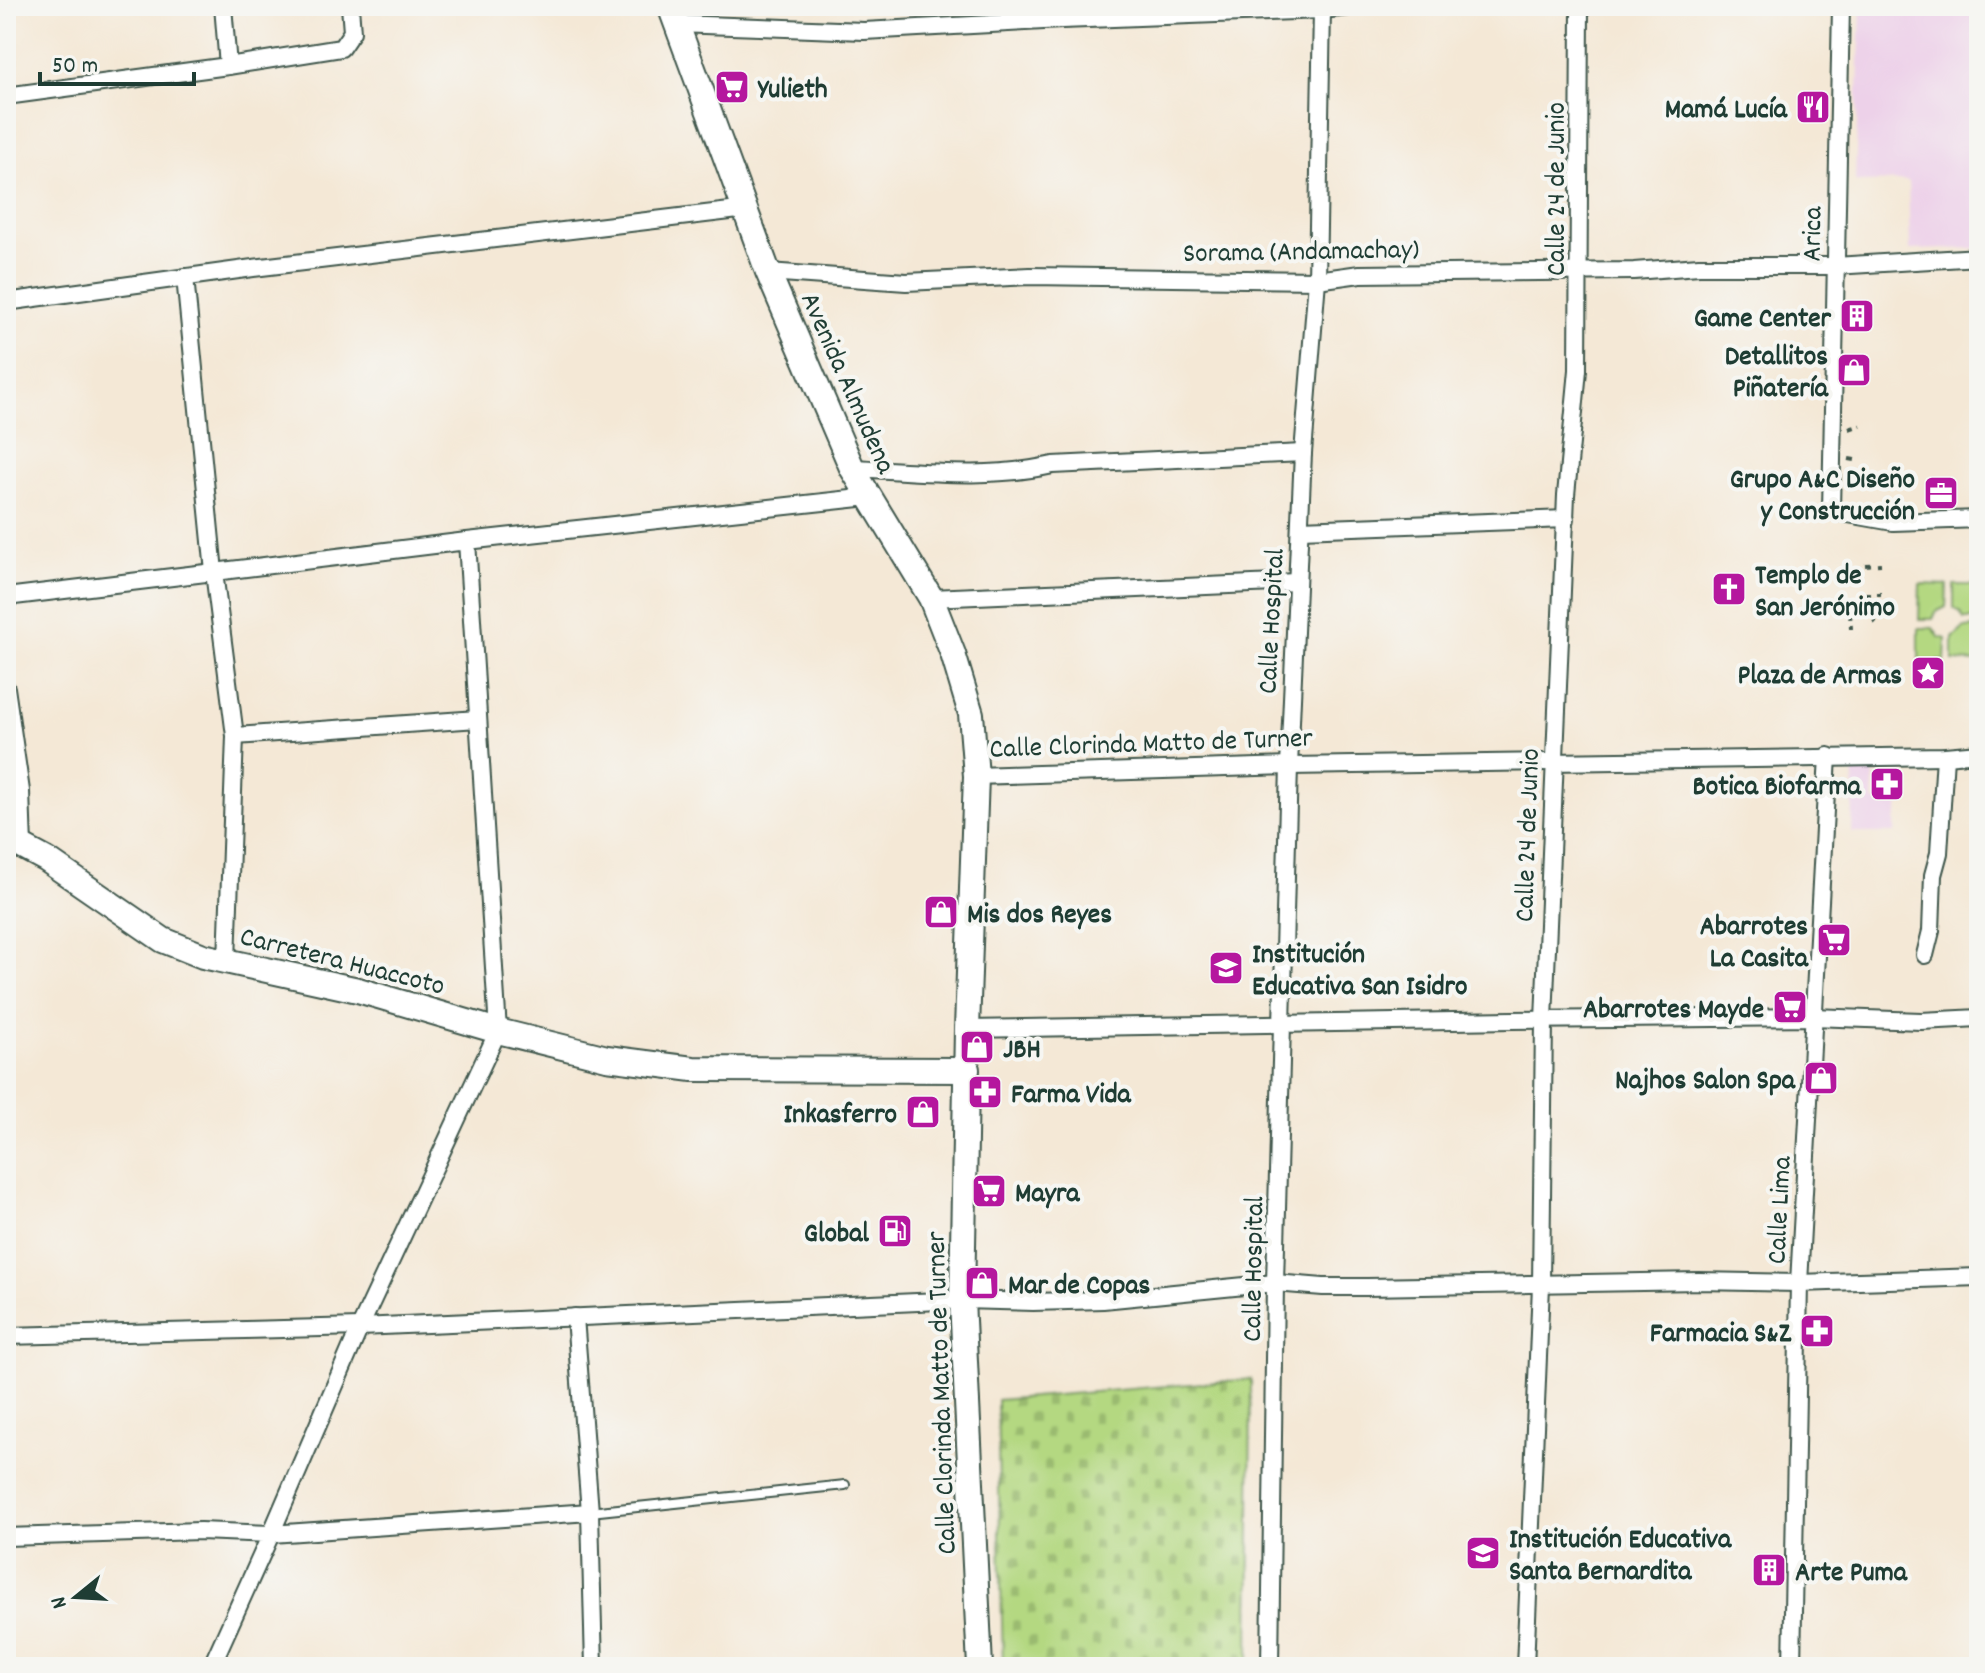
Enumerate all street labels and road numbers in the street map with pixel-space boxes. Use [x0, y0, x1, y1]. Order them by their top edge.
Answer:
street label: Calle 24 de Junio [1539, 102, 1579, 276]
street label: Arica [1795, 205, 1835, 262]
street label: Sorama (Andamachay) [1182, 232, 1420, 276]
street label: Avenida Almudena [788, 287, 904, 482]
street label: Calle Hospital [1250, 547, 1298, 695]
street label: Calle Clorinda Matto de Turner [989, 720, 1314, 772]
street label: Calle 24 de Junio [1507, 748, 1553, 923]
street label: Carretera Huaccoto [235, 919, 448, 1009]
street label: Calle Lima [1759, 1154, 1805, 1265]
street label: Calle Hospital [1235, 1196, 1277, 1342]
street label: Calle Clorinda Matto de Turner [918, 1230, 970, 1555]

